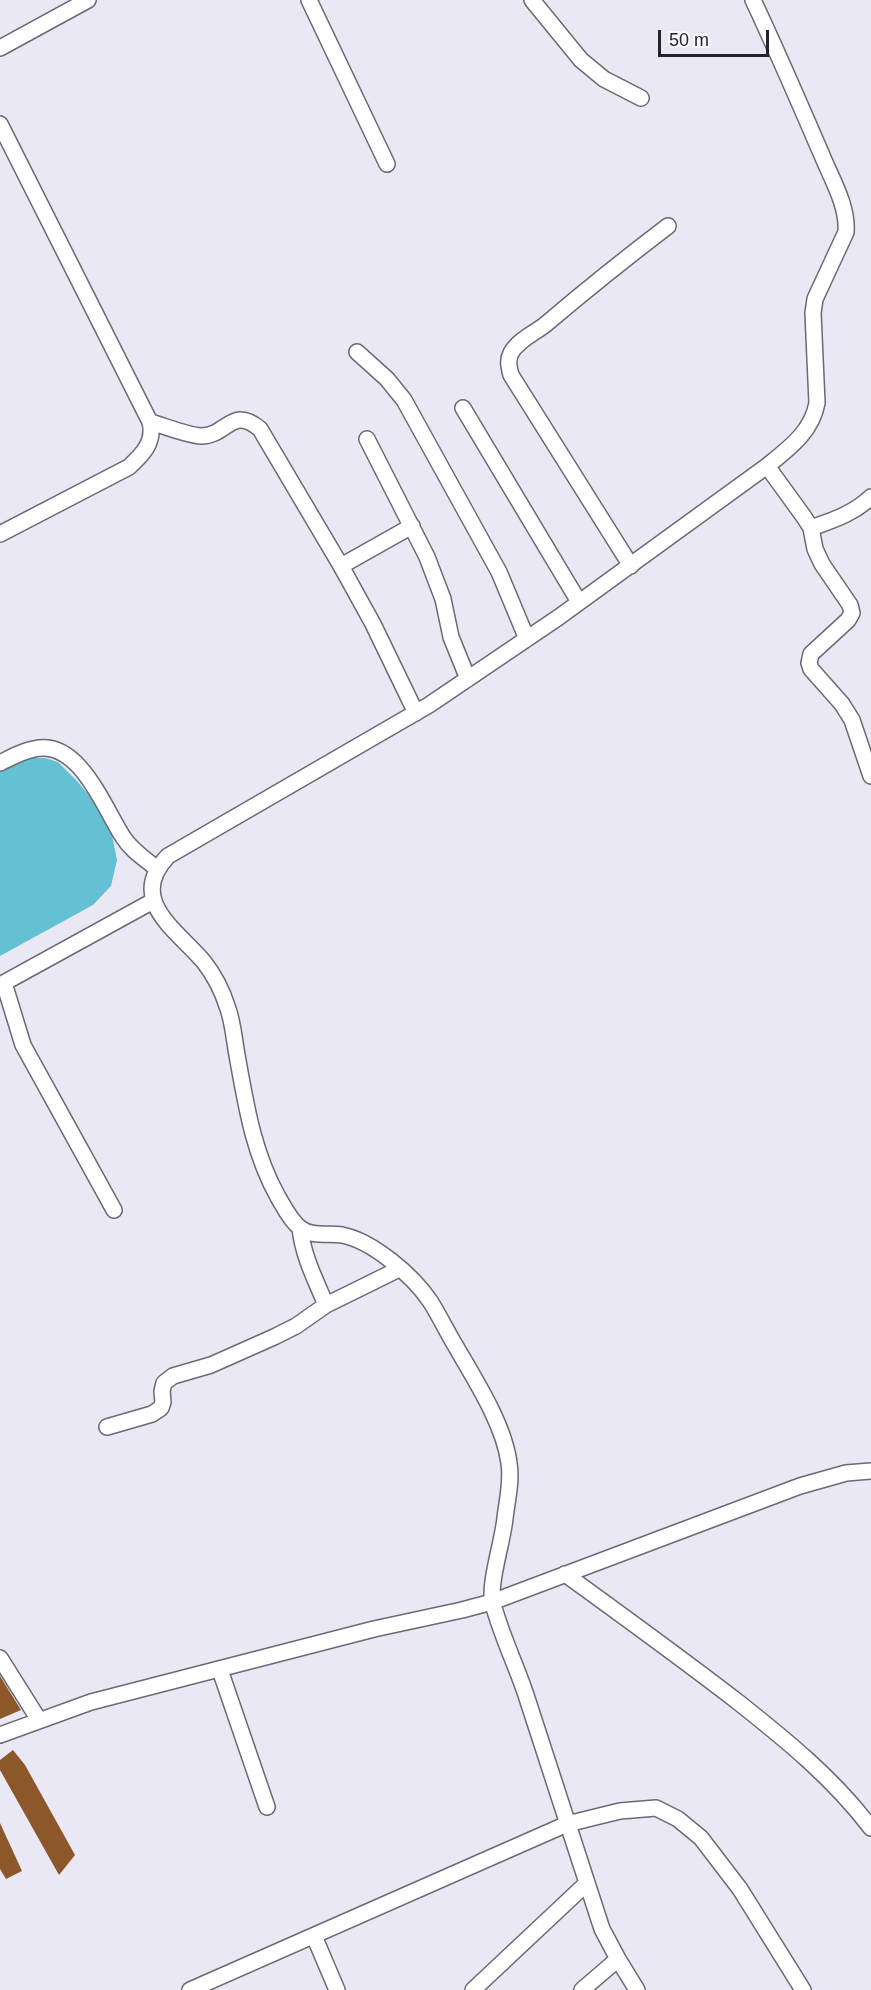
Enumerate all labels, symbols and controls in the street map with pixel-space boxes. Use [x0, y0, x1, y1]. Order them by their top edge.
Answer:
scale bar [661, 18, 772, 56]
text: 50 m [669, 30, 709, 50]

